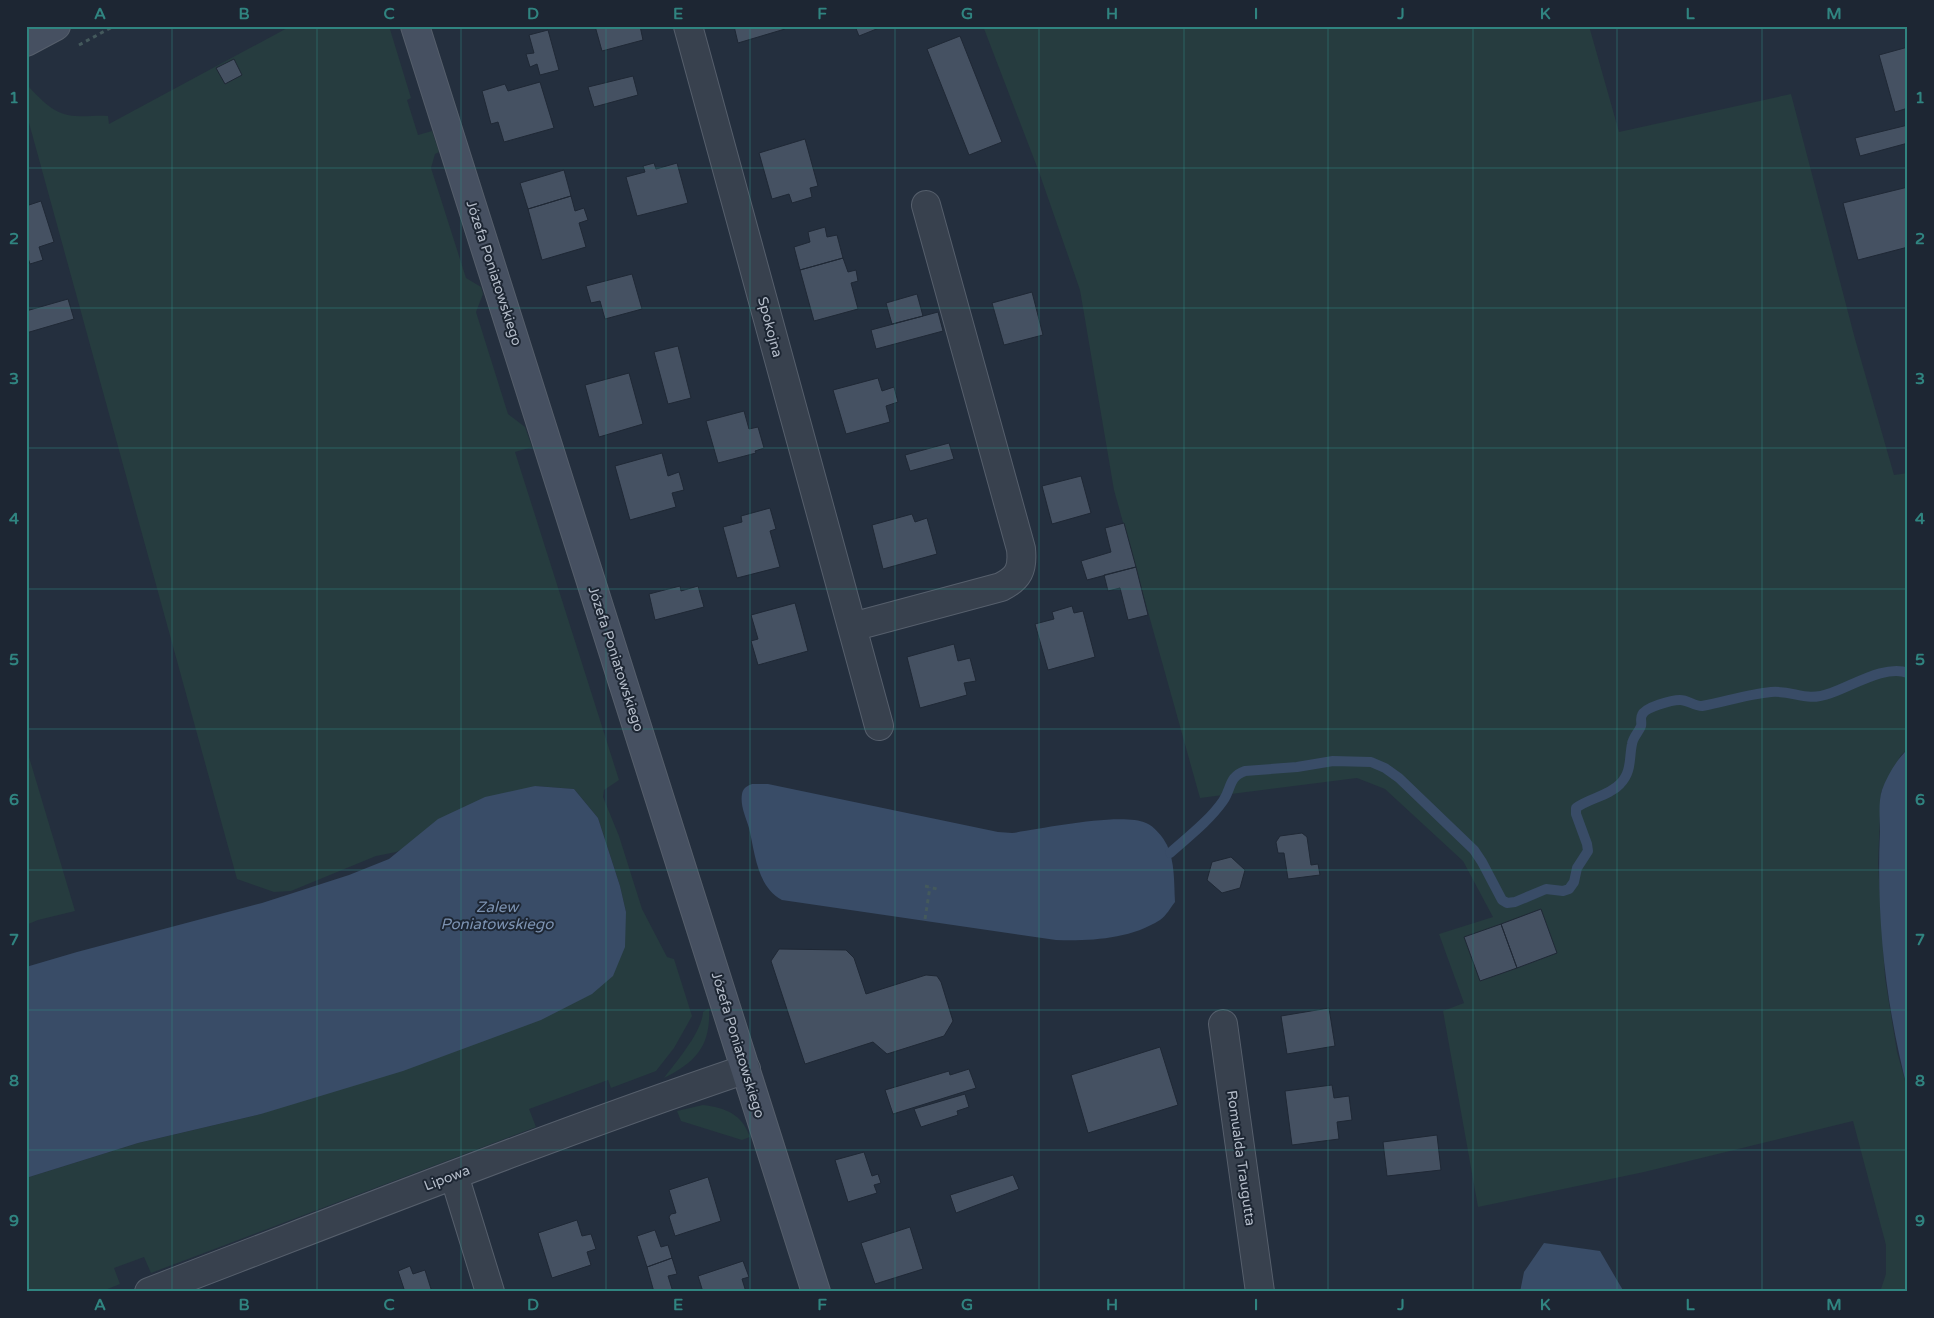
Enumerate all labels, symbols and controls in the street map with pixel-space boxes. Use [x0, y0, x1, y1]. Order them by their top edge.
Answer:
text: A [94, 4, 106, 24]
text: B [238, 4, 250, 24]
text: C [383, 4, 395, 24]
text: D [527, 4, 539, 24]
text: E [673, 4, 683, 24]
text: F [817, 4, 827, 24]
text: G [961, 4, 973, 24]
text: H [1106, 4, 1118, 24]
text: I [1254, 4, 1258, 24]
text: J [1396, 4, 1405, 24]
text: K [1540, 4, 1551, 24]
text: L [1685, 4, 1695, 24]
text: M [1826, 4, 1842, 24]
text: 1 [9, 88, 19, 108]
text: 1 [1915, 88, 1925, 108]
street label: Józefa Poniatowskiego [462, 198, 526, 348]
text: 2 [9, 229, 19, 249]
text: 2 [1915, 229, 1925, 249]
street label: Spokojna [754, 295, 786, 359]
text: 3 [9, 369, 19, 389]
text: 3 [1915, 369, 1925, 389]
text: 4 [9, 509, 19, 529]
text: 4 [1915, 509, 1925, 529]
street label: Józefa Poniatowskiego [584, 584, 648, 734]
text: 5 [9, 650, 19, 670]
text: 5 [1915, 650, 1925, 670]
text: 6 [9, 790, 19, 810]
text: 6 [1915, 790, 1925, 810]
water label: Zalew Poniatowskiego [441, 898, 554, 933]
text: 7 [9, 930, 19, 950]
text: 7 [1915, 930, 1925, 950]
street label: Józefa Poniatowskiego [708, 970, 768, 1120]
text: 8 [9, 1071, 19, 1091]
text: 8 [1915, 1071, 1925, 1091]
street label: Romualda Traugutta [1223, 1089, 1259, 1227]
street label: Lipowa [422, 1162, 472, 1194]
text: 9 [9, 1211, 19, 1231]
text: 9 [1915, 1211, 1925, 1231]
text: A [94, 1295, 106, 1315]
text: B [238, 1295, 250, 1315]
text: C [383, 1295, 395, 1315]
text: D [527, 1295, 539, 1315]
text: E [673, 1295, 683, 1315]
text: F [817, 1295, 827, 1315]
text: G [961, 1295, 973, 1315]
text: H [1106, 1295, 1118, 1315]
text: I [1254, 1295, 1258, 1315]
text: J [1396, 1295, 1405, 1315]
text: K [1540, 1295, 1551, 1315]
text: L [1685, 1295, 1695, 1315]
text: M [1826, 1295, 1842, 1315]

